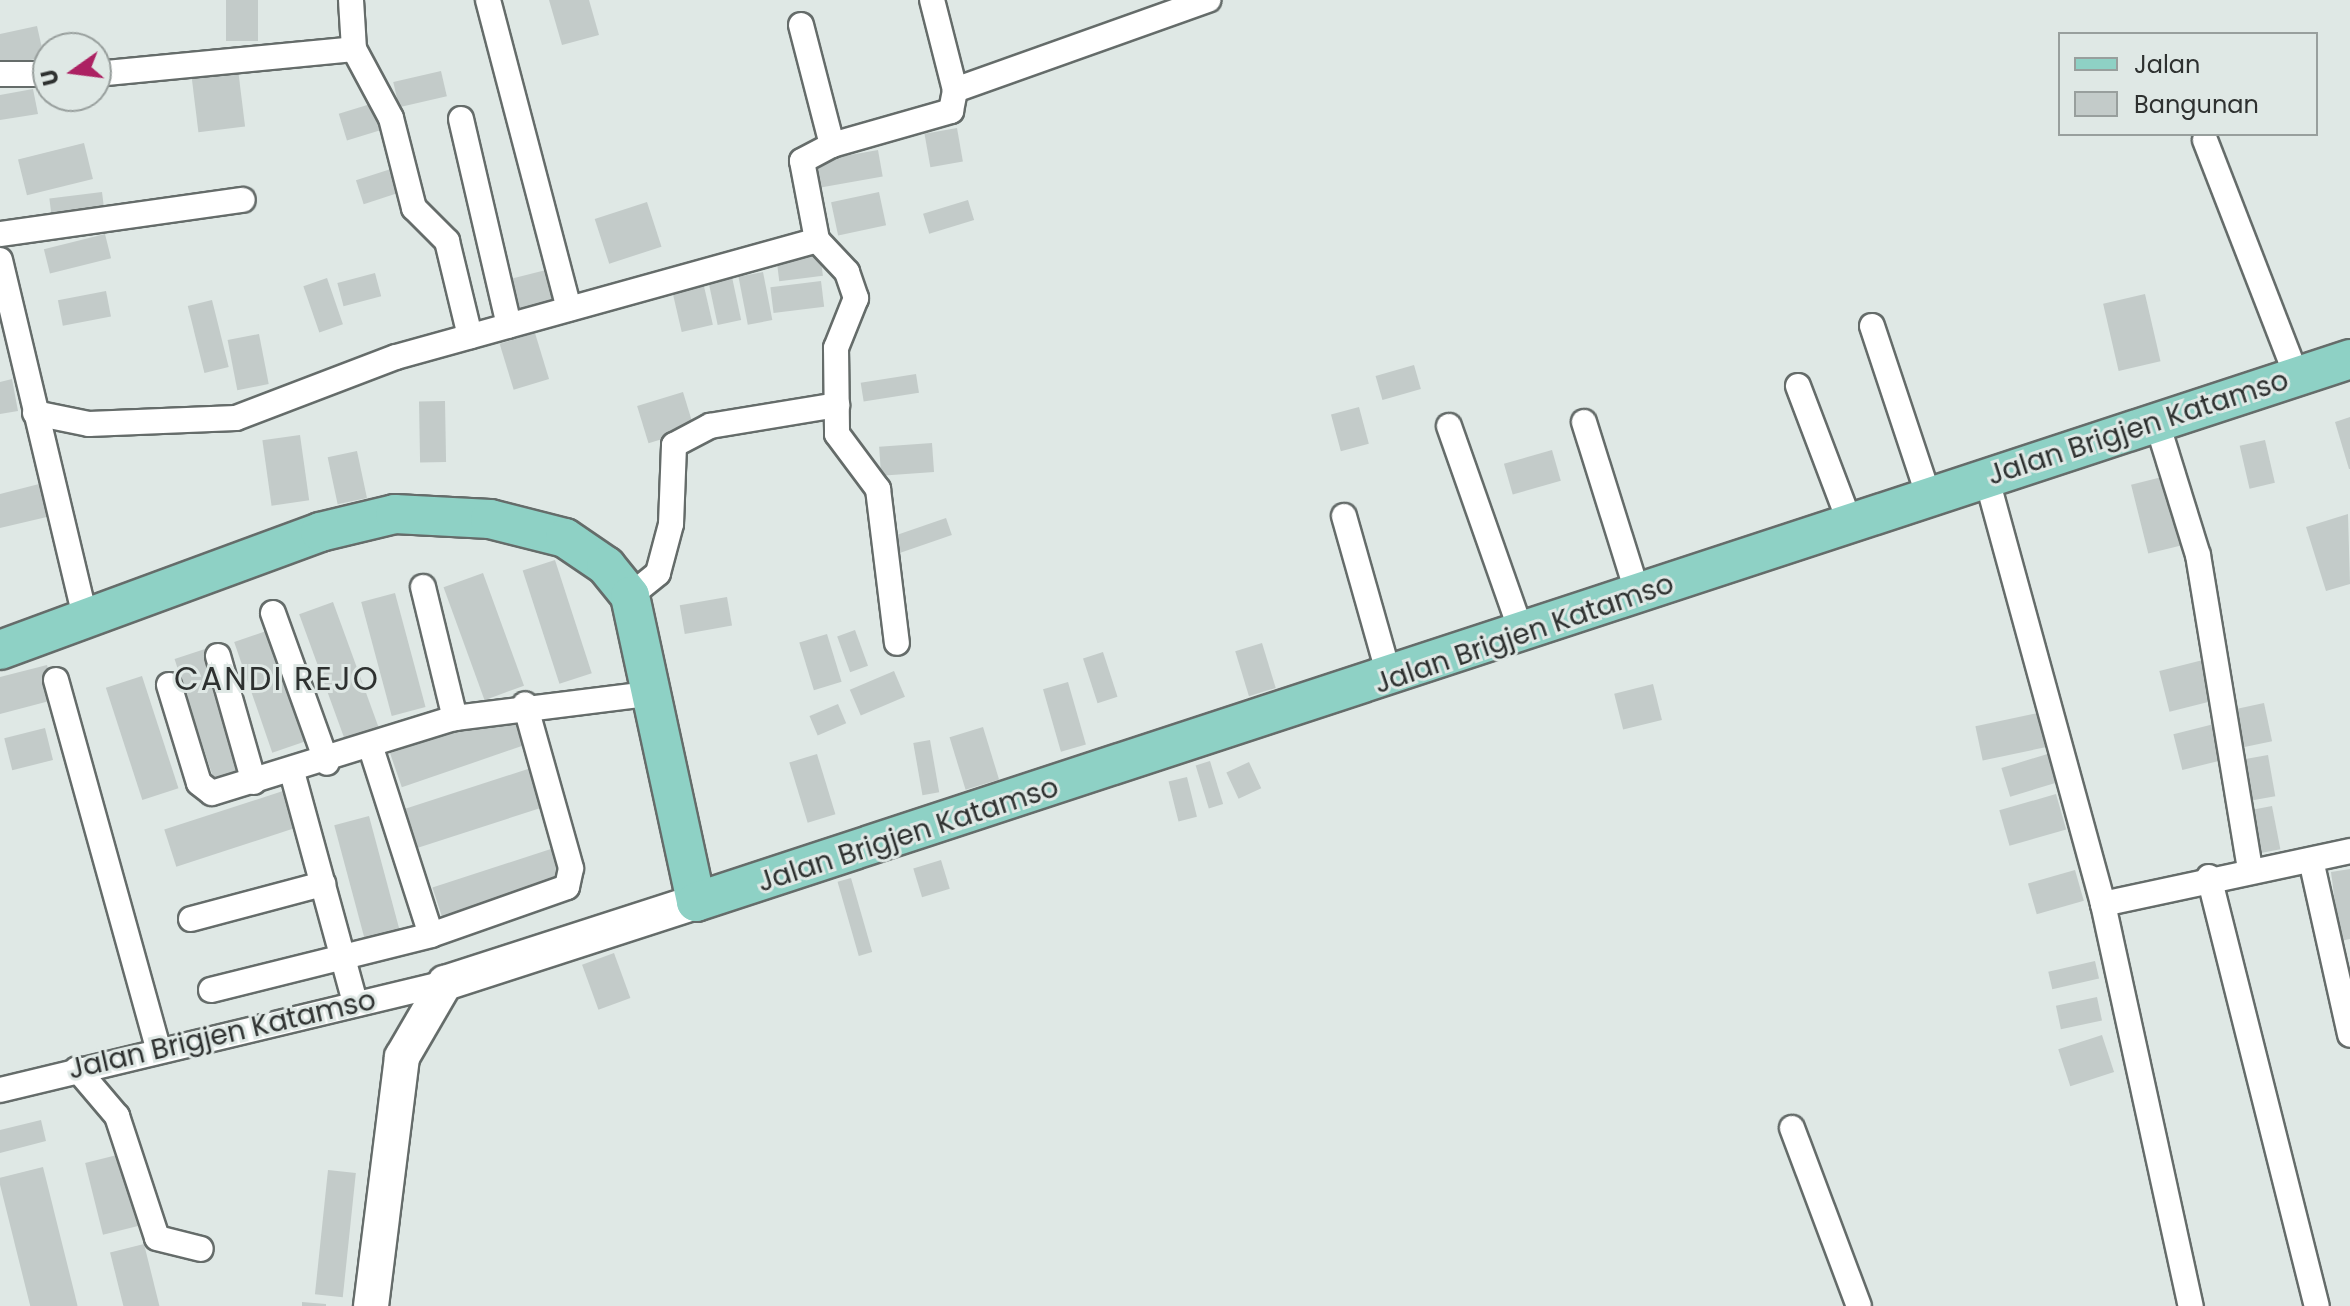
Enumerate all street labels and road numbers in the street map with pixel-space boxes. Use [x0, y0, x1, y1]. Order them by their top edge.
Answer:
street label: Jalan Brigjen Katamso [1983, 363, 2293, 493]
street label: Jalan Brigjen Katamso [1370, 567, 1678, 701]
street label: Jalan Brigjen Katamso [753, 770, 1063, 900]
street label: Jalan Brigjen Katamso [65, 983, 379, 1087]

